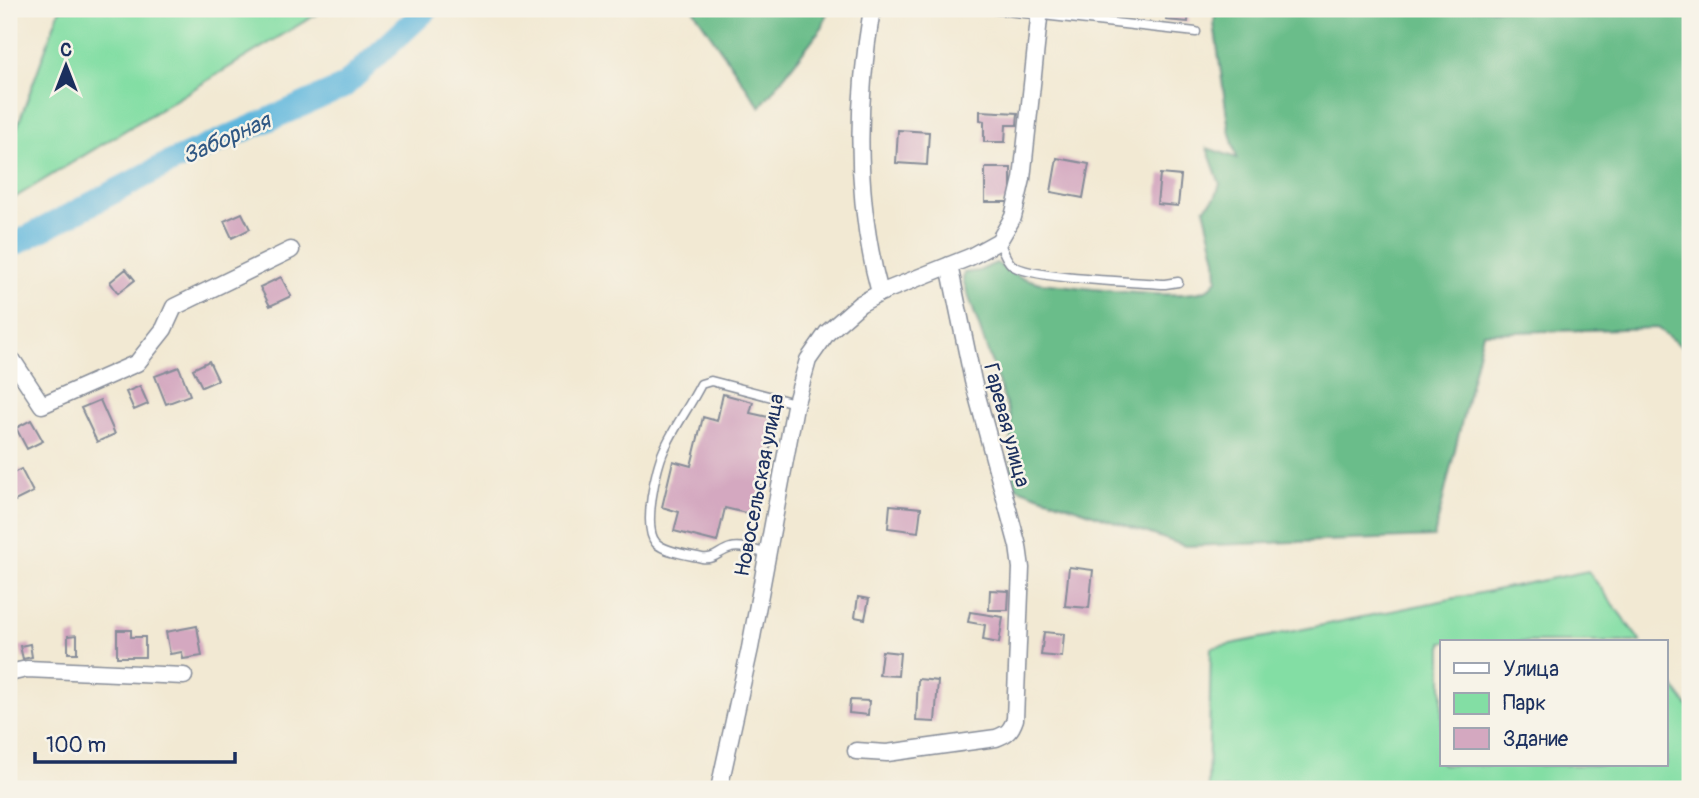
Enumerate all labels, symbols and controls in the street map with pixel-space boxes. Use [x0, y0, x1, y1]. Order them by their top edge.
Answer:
north arrow [32, 32, 102, 102]
text: С [60, 38, 72, 62]
water label: Заборная [178, 105, 277, 171]
street label: Гаревая улица [977, 360, 1036, 490]
street label: Новосельская улица [729, 391, 790, 579]
legend [1440, 640, 1668, 766]
text: Улица [1503, 656, 1559, 683]
text: Парк [1503, 690, 1546, 717]
scale bar [35, 721, 234, 765]
text: Здание [1503, 726, 1569, 753]
text: 100 m [46, 732, 106, 759]

